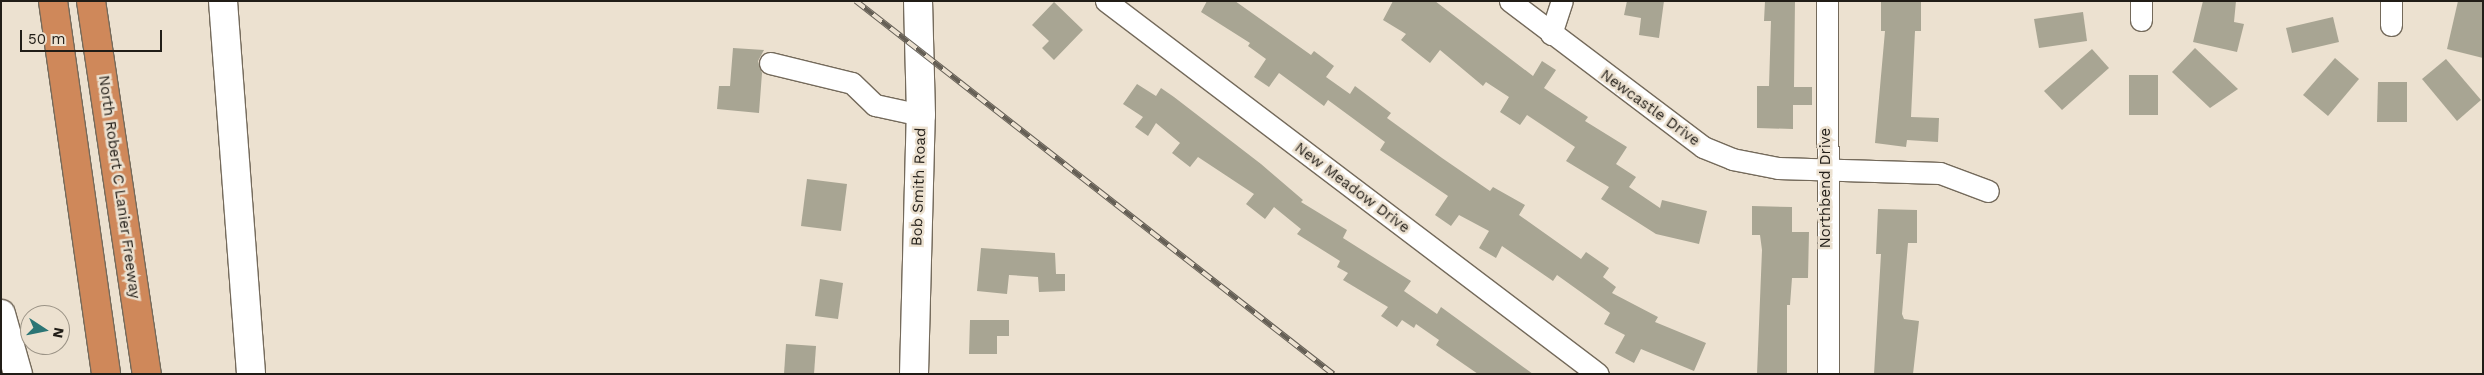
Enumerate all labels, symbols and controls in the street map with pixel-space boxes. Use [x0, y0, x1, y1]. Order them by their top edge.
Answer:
scale bar [22, 20, 165, 52]
text: 50 m [28, 30, 65, 48]
street label: Newcastle Drive [1597, 66, 1703, 150]
street label: North Robert C Lanier Freeway [94, 74, 144, 300]
street label: Bob Smith Road [908, 128, 930, 246]
street label: Northbend Drive [1817, 128, 1835, 248]
street label: New Meadow Drive [1291, 139, 1413, 237]
north arrow [20, 305, 70, 355]
text: N [50, 326, 68, 339]

